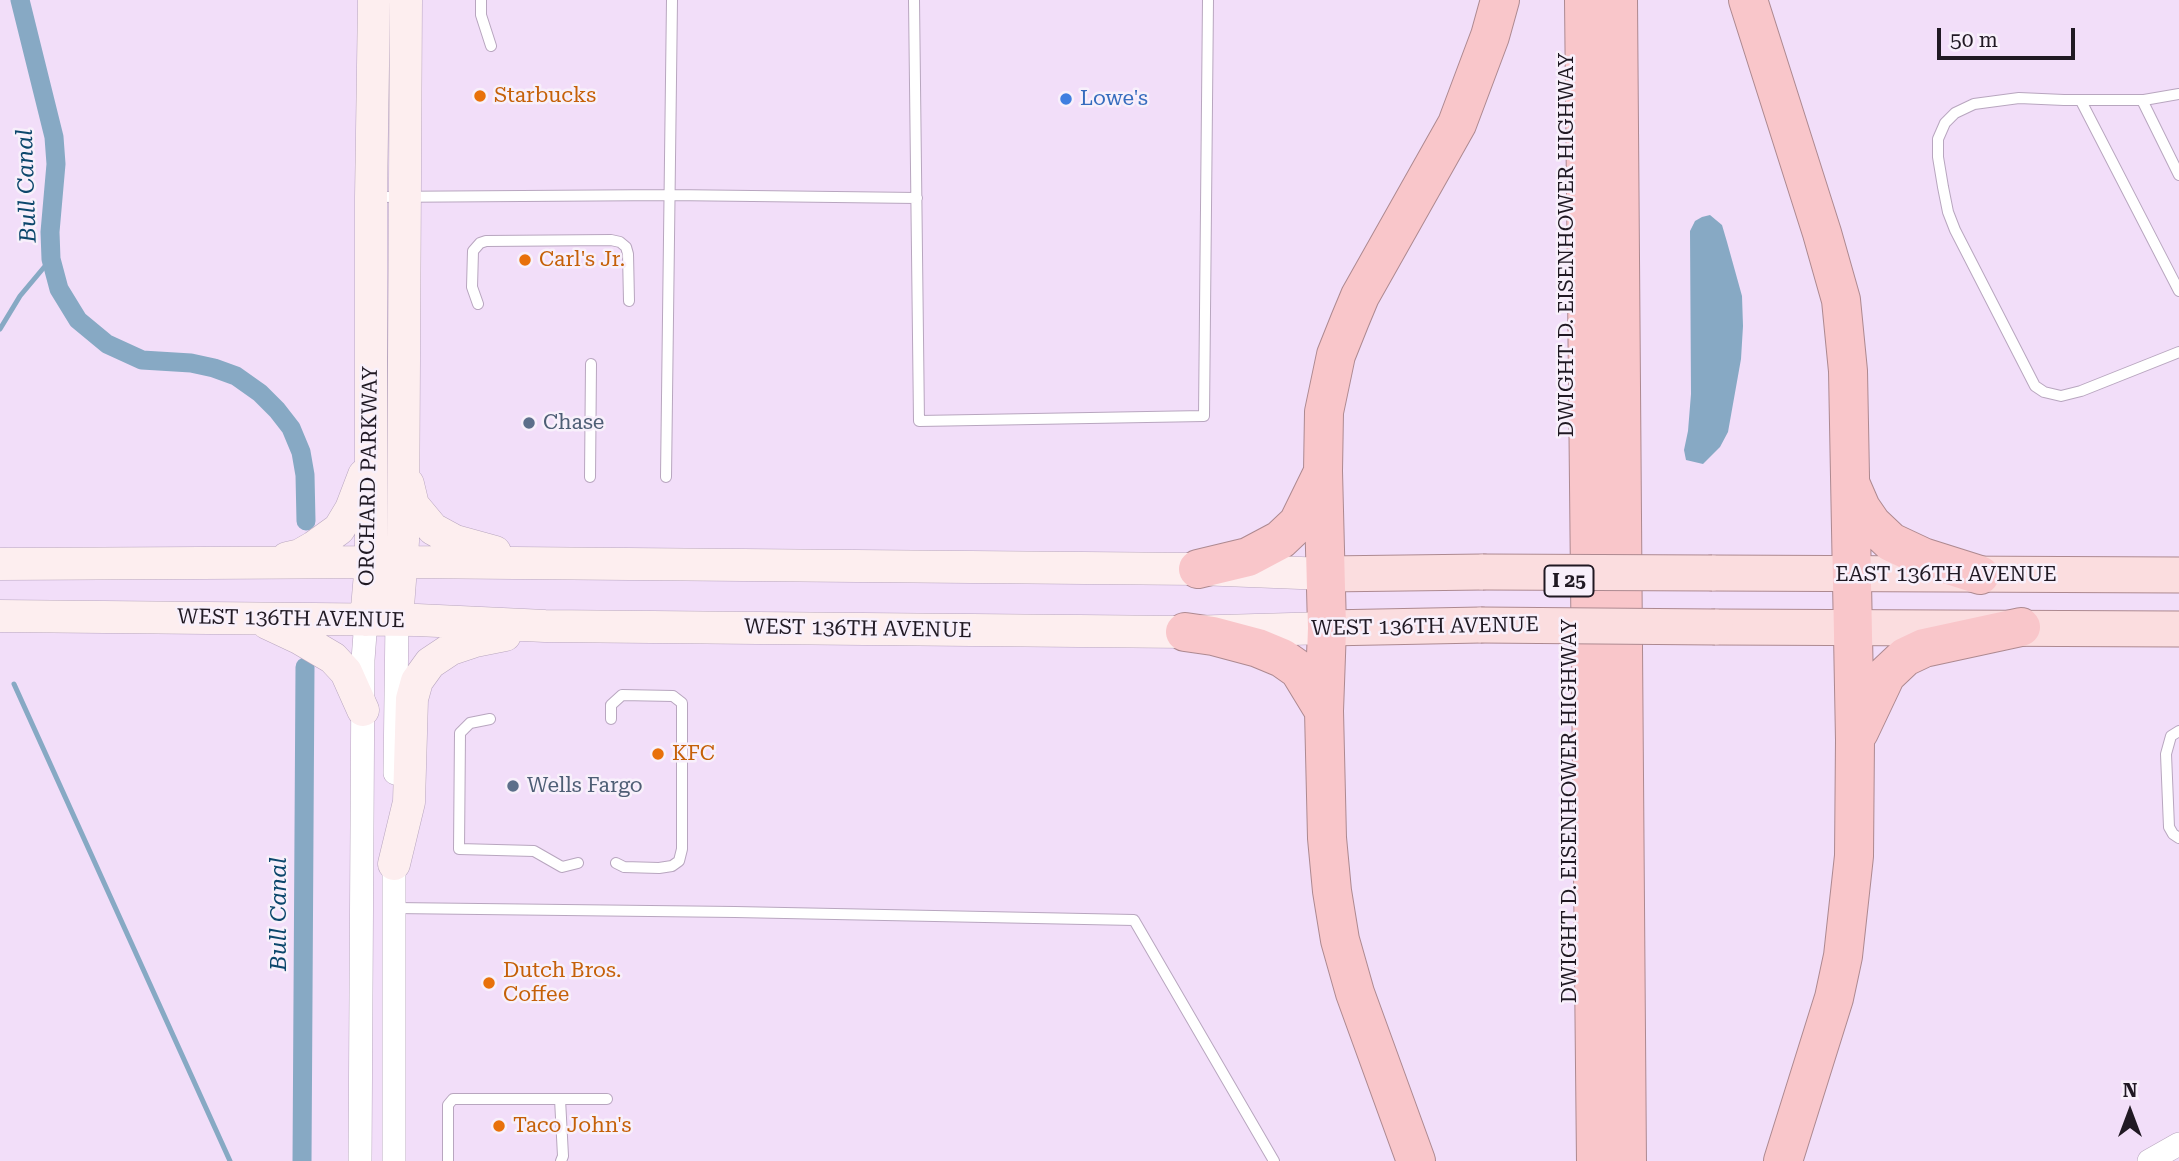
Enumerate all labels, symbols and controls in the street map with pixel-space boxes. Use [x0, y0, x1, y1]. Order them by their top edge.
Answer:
scale bar [1941, 14, 2079, 58]
text: 50 m [1950, 28, 1998, 52]
street label: DWIGHT D. EISENHOWER HIGHWAY [1554, 53, 1580, 437]
place label: Starbucks [494, 83, 596, 109]
place label: Lowe's [1080, 86, 1148, 112]
marker: Starbucks [472, 88, 488, 104]
marker: Lowe's [1058, 91, 1074, 107]
water label: Bull Canal [11, 129, 43, 243]
place label: Carl's Jr. [539, 247, 625, 273]
marker: Carl's Jr. [517, 252, 533, 268]
street label: ORCHARD PARKWAY [354, 366, 384, 586]
place label: Chase [543, 410, 604, 436]
marker: Chase [521, 415, 537, 431]
street label: EAST 136TH AVENUE [1835, 562, 2057, 588]
road number: I 25 [1544, 566, 1594, 596]
street label: WEST 136TH AVENUE [177, 604, 405, 634]
street label: WEST 136TH AVENUE [1311, 612, 1539, 642]
street label: WEST 136TH AVENUE [744, 614, 972, 644]
street label: DWIGHT D. EISENHOWER HIGHWAY [1557, 619, 1583, 1003]
place label: KFC [672, 741, 715, 767]
marker: KFC [650, 746, 666, 762]
place label: Wells Fargo [527, 773, 643, 799]
marker: Wells Fargo [505, 778, 521, 794]
water label: Bull Canal [265, 857, 293, 971]
place label: Dutch Bros. Coffee [503, 958, 621, 1008]
marker: Dutch Bros. Coffee [481, 975, 497, 991]
north arrow [2095, 1077, 2165, 1147]
text: N [2123, 1079, 2137, 1102]
place label: Taco John's [513, 1113, 632, 1139]
marker: Taco John's [491, 1118, 507, 1134]

